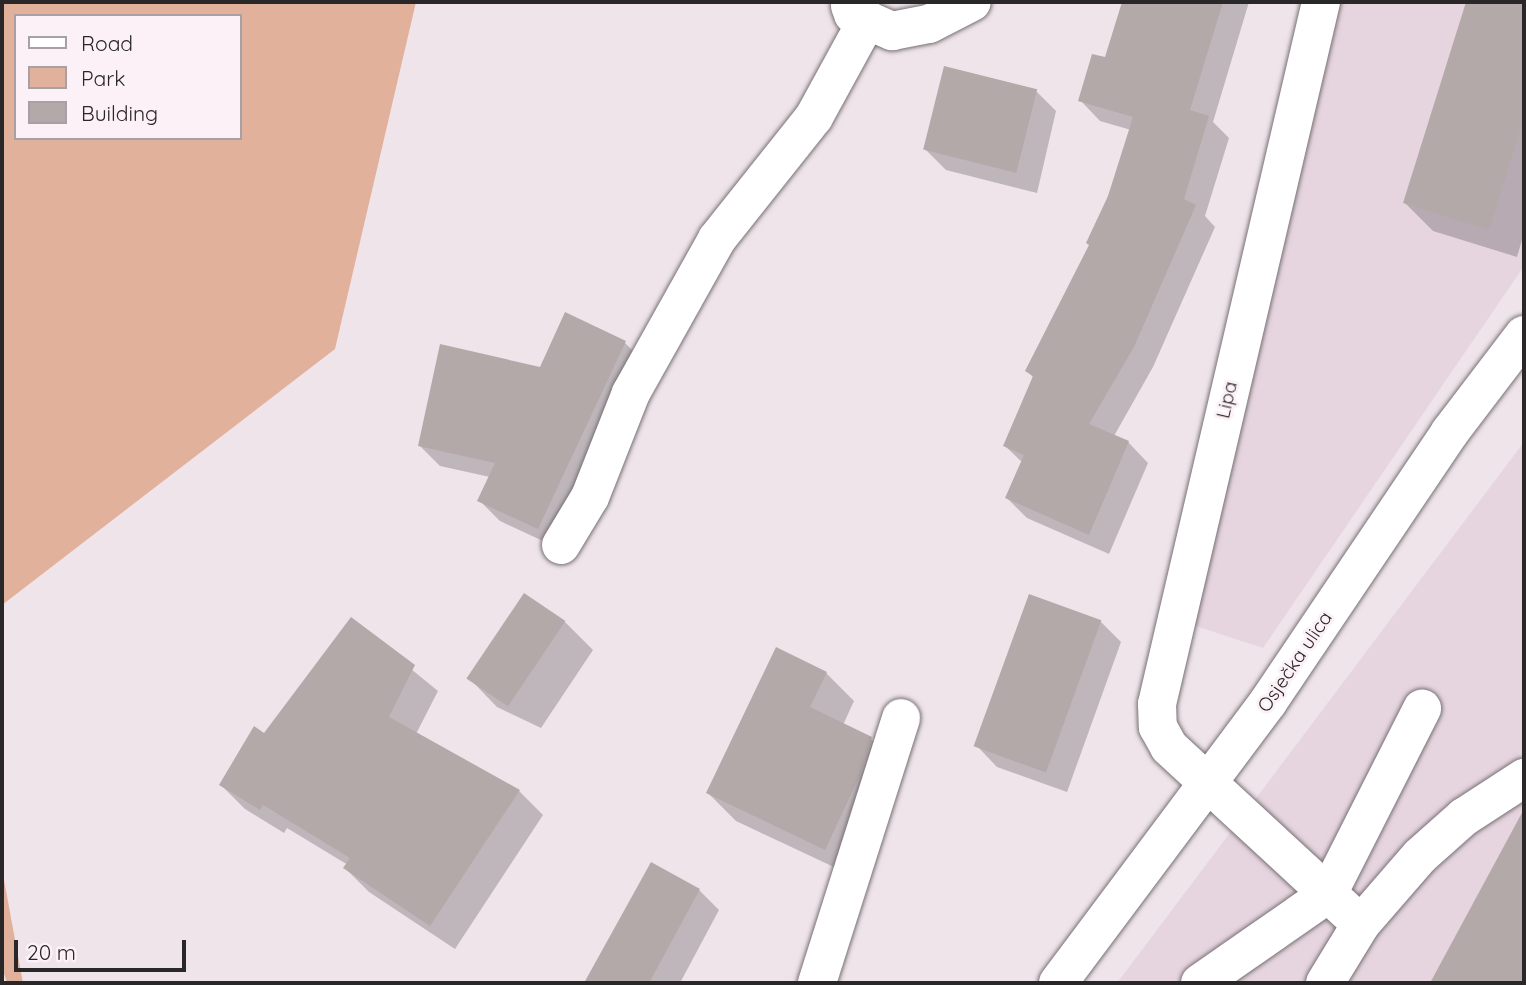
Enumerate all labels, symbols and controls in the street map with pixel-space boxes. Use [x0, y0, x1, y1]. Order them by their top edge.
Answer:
legend [14, 14, 242, 140]
text: Road [81, 30, 133, 56]
text: Park [81, 65, 125, 91]
text: Building [81, 100, 158, 126]
street label: Lipa [1212, 379, 1242, 421]
street label: Osječka ulica [1253, 607, 1337, 717]
scale bar [18, 926, 189, 970]
text: 20 m [27, 939, 76, 965]

